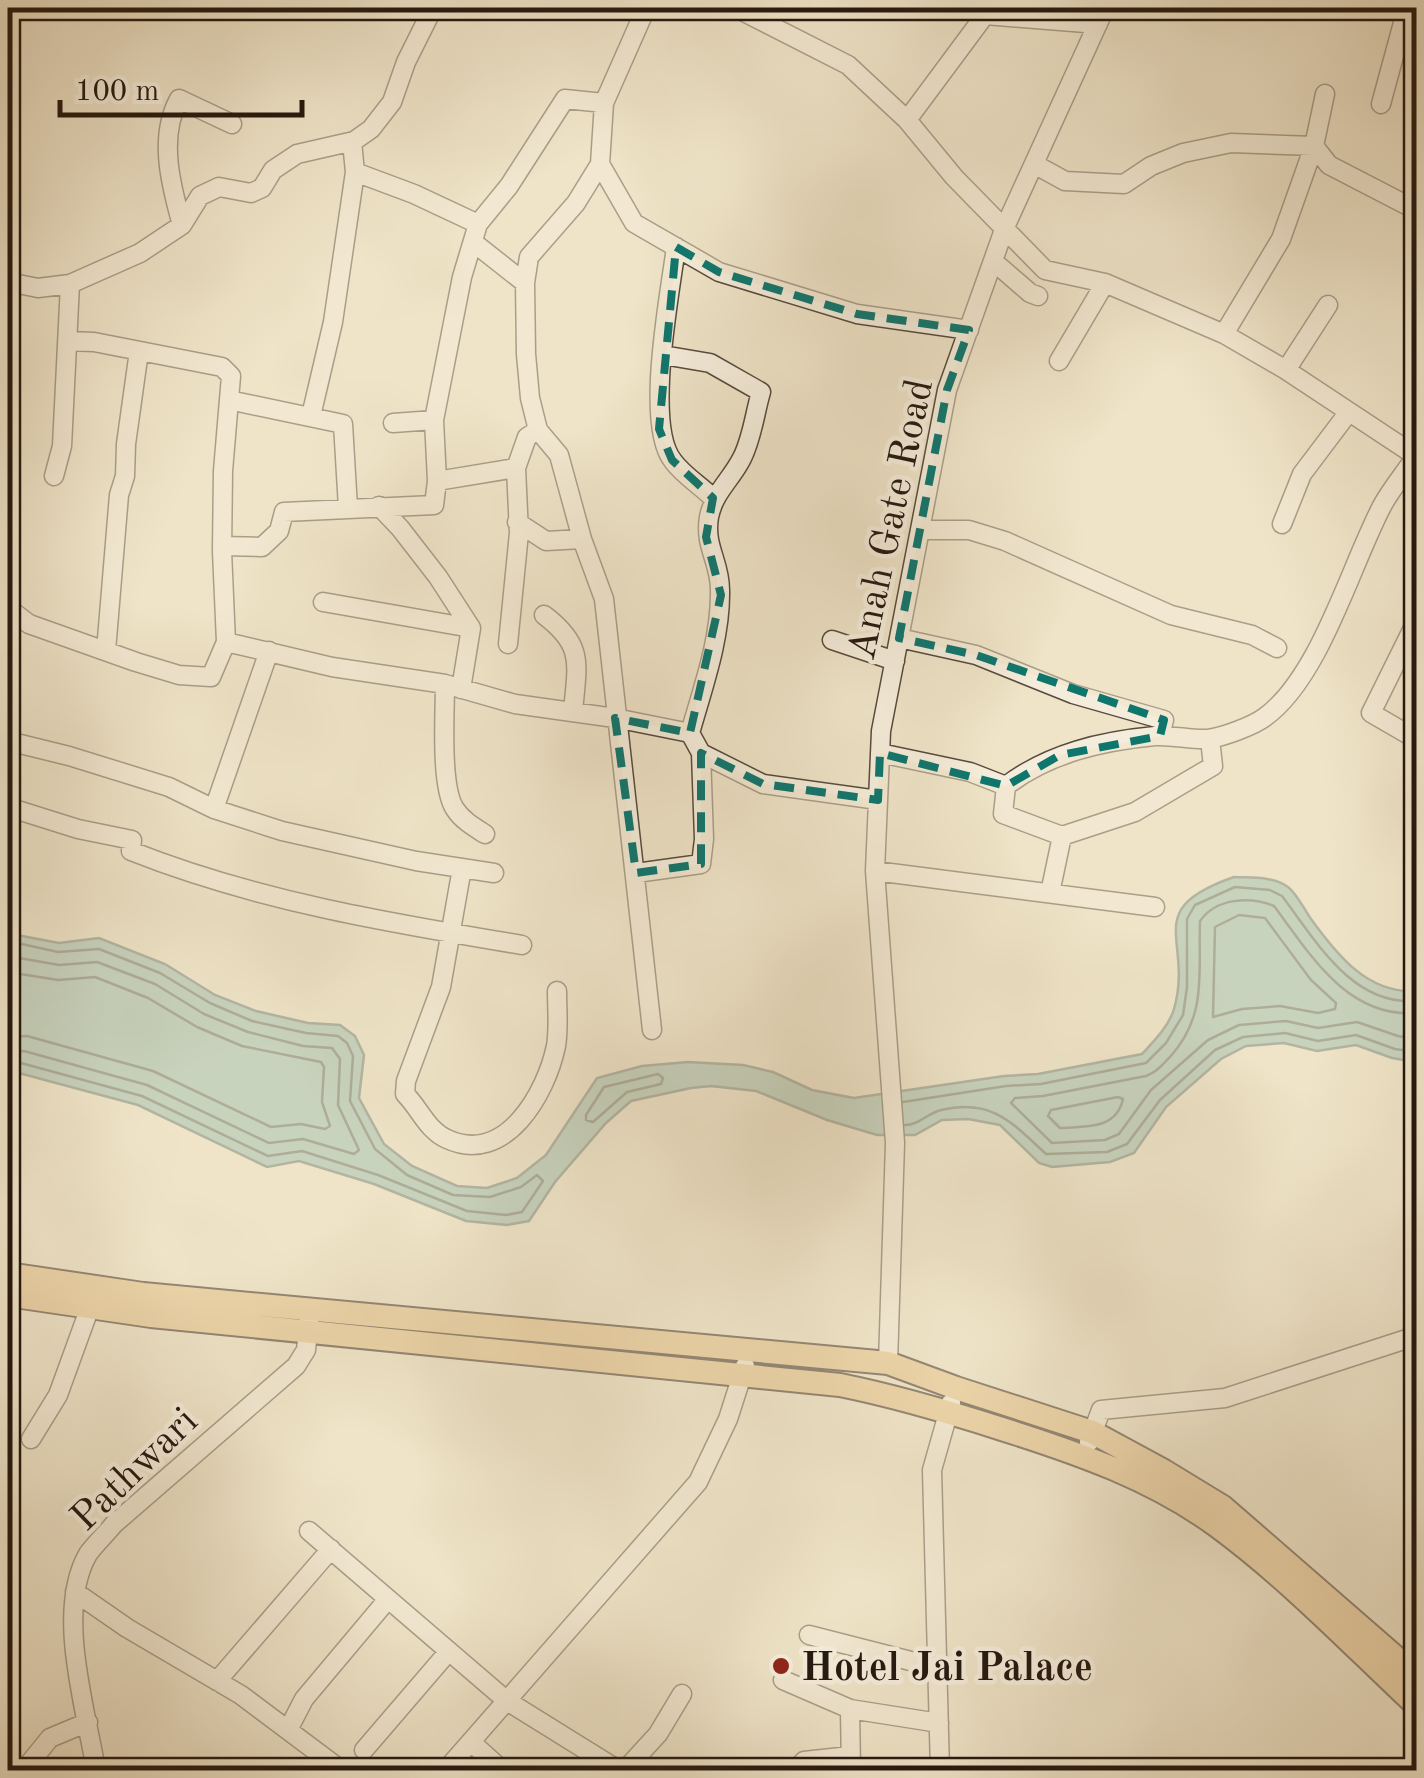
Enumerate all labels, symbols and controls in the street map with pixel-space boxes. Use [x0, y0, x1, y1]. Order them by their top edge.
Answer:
scale bar [60, 55, 302, 117]
text: 100 m [75, 77, 159, 107]
street label: Anah Gate Road [844, 376, 942, 664]
street label: Pathwari [65, 1402, 206, 1540]
place label: Hotel Jai Palace [801, 1650, 1093, 1690]
marker: Hotel Jai Palace [770, 1655, 792, 1677]

